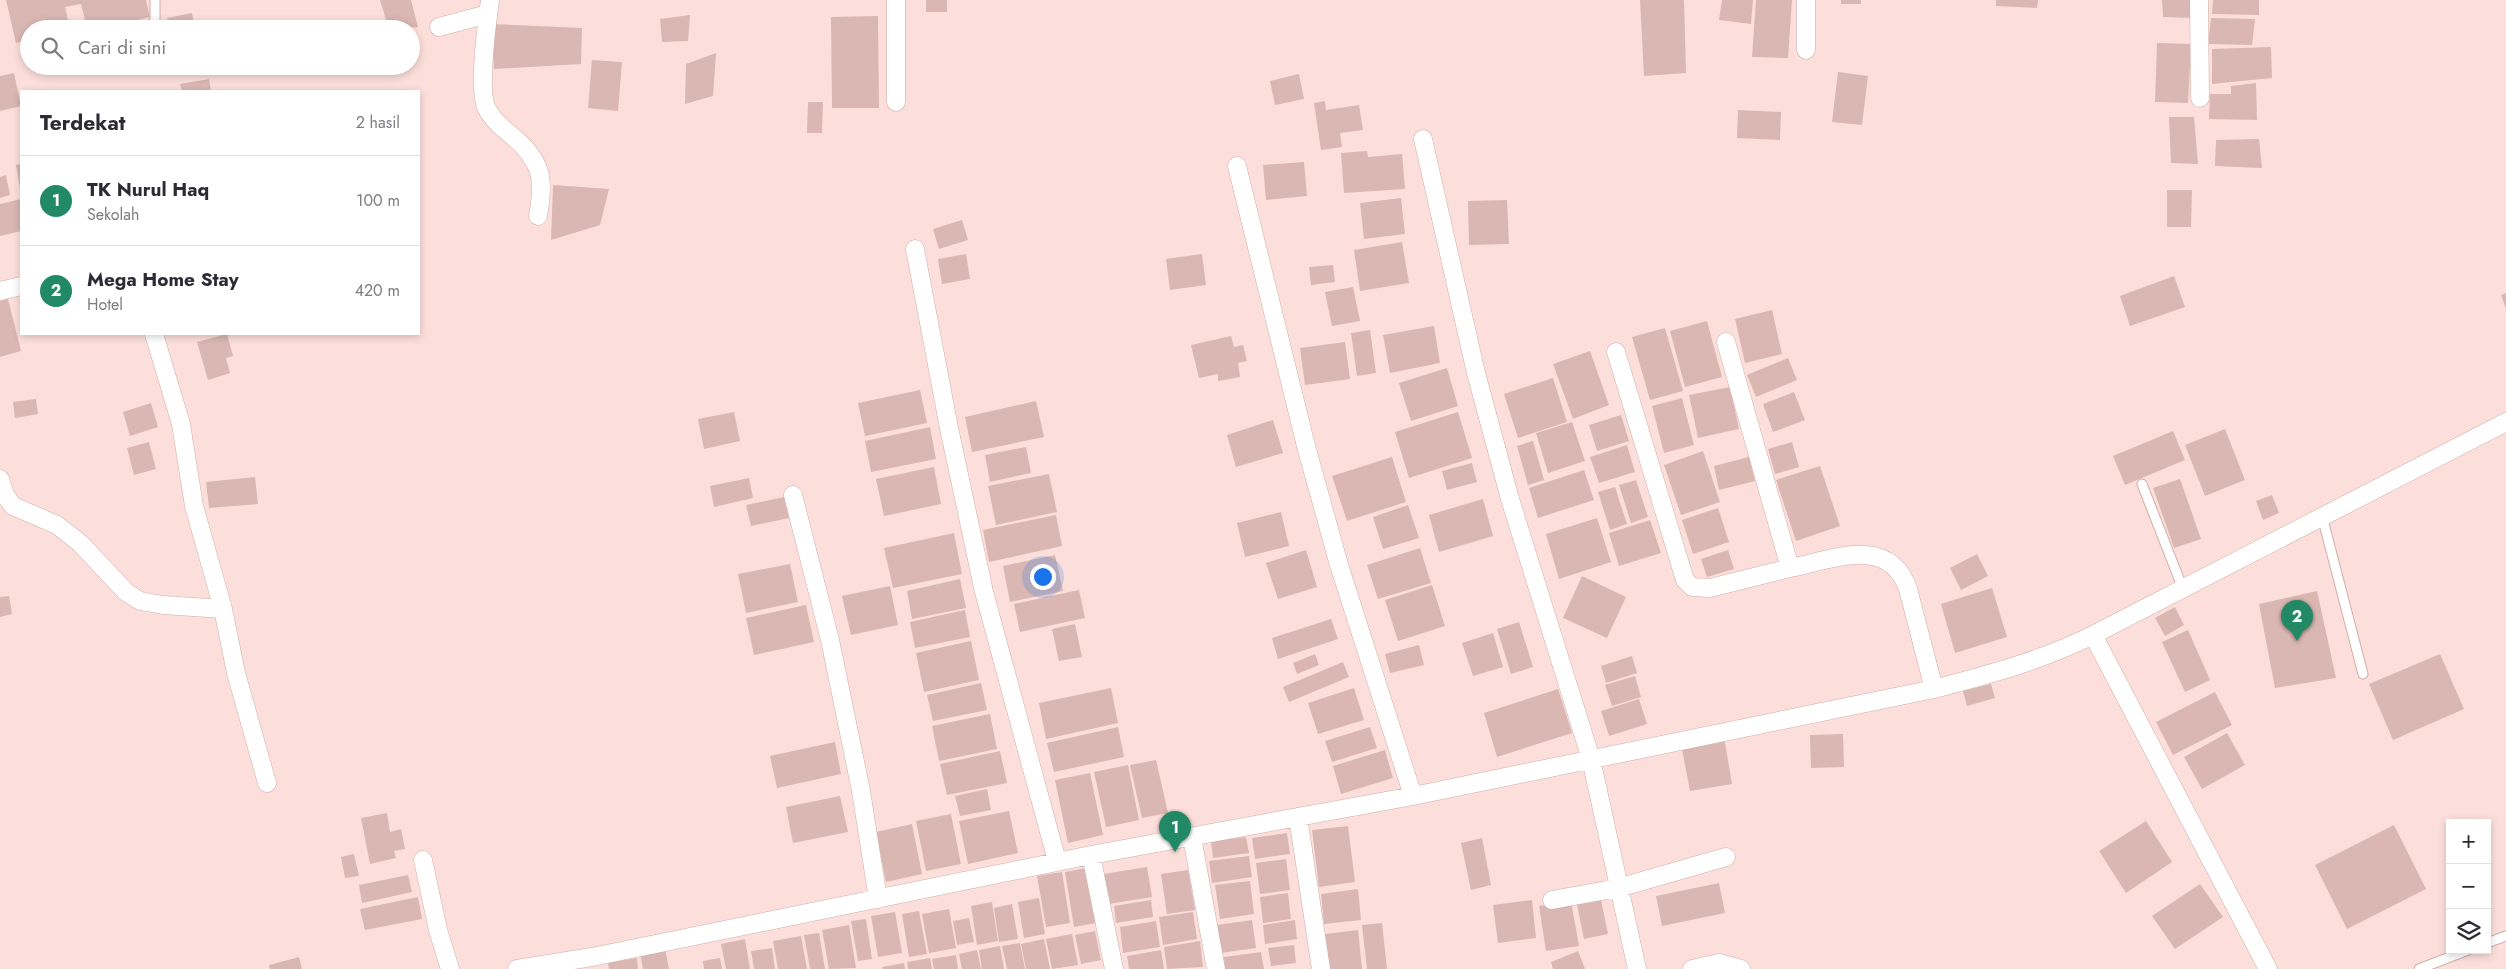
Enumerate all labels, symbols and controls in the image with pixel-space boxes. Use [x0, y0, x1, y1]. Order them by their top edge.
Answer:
search box [20, 20, 420, 75]
icon: search [38, 34, 66, 62]
text: Cari di sini [78, 34, 166, 61]
text: Terdekat [40, 108, 125, 138]
text: 2 hasil [356, 111, 400, 134]
text: TK Nurul Haq [87, 176, 209, 203]
text: 1 [52, 189, 60, 212]
text: 100 m [356, 189, 400, 212]
text: Sekolah [87, 203, 139, 226]
text: Mega Home Stay [87, 266, 239, 293]
text: 2 [51, 279, 61, 302]
text: 420 m [355, 279, 400, 302]
text: Hotel [87, 293, 123, 316]
your location [1030, 564, 1056, 590]
pin: 2 [2281, 600, 2313, 641]
pin: 1 [1159, 811, 1191, 852]
map controls [2446, 819, 2491, 954]
button: + [2446, 819, 2491, 864]
button: − [2446, 864, 2491, 909]
button: layers [2446, 909, 2491, 954]

